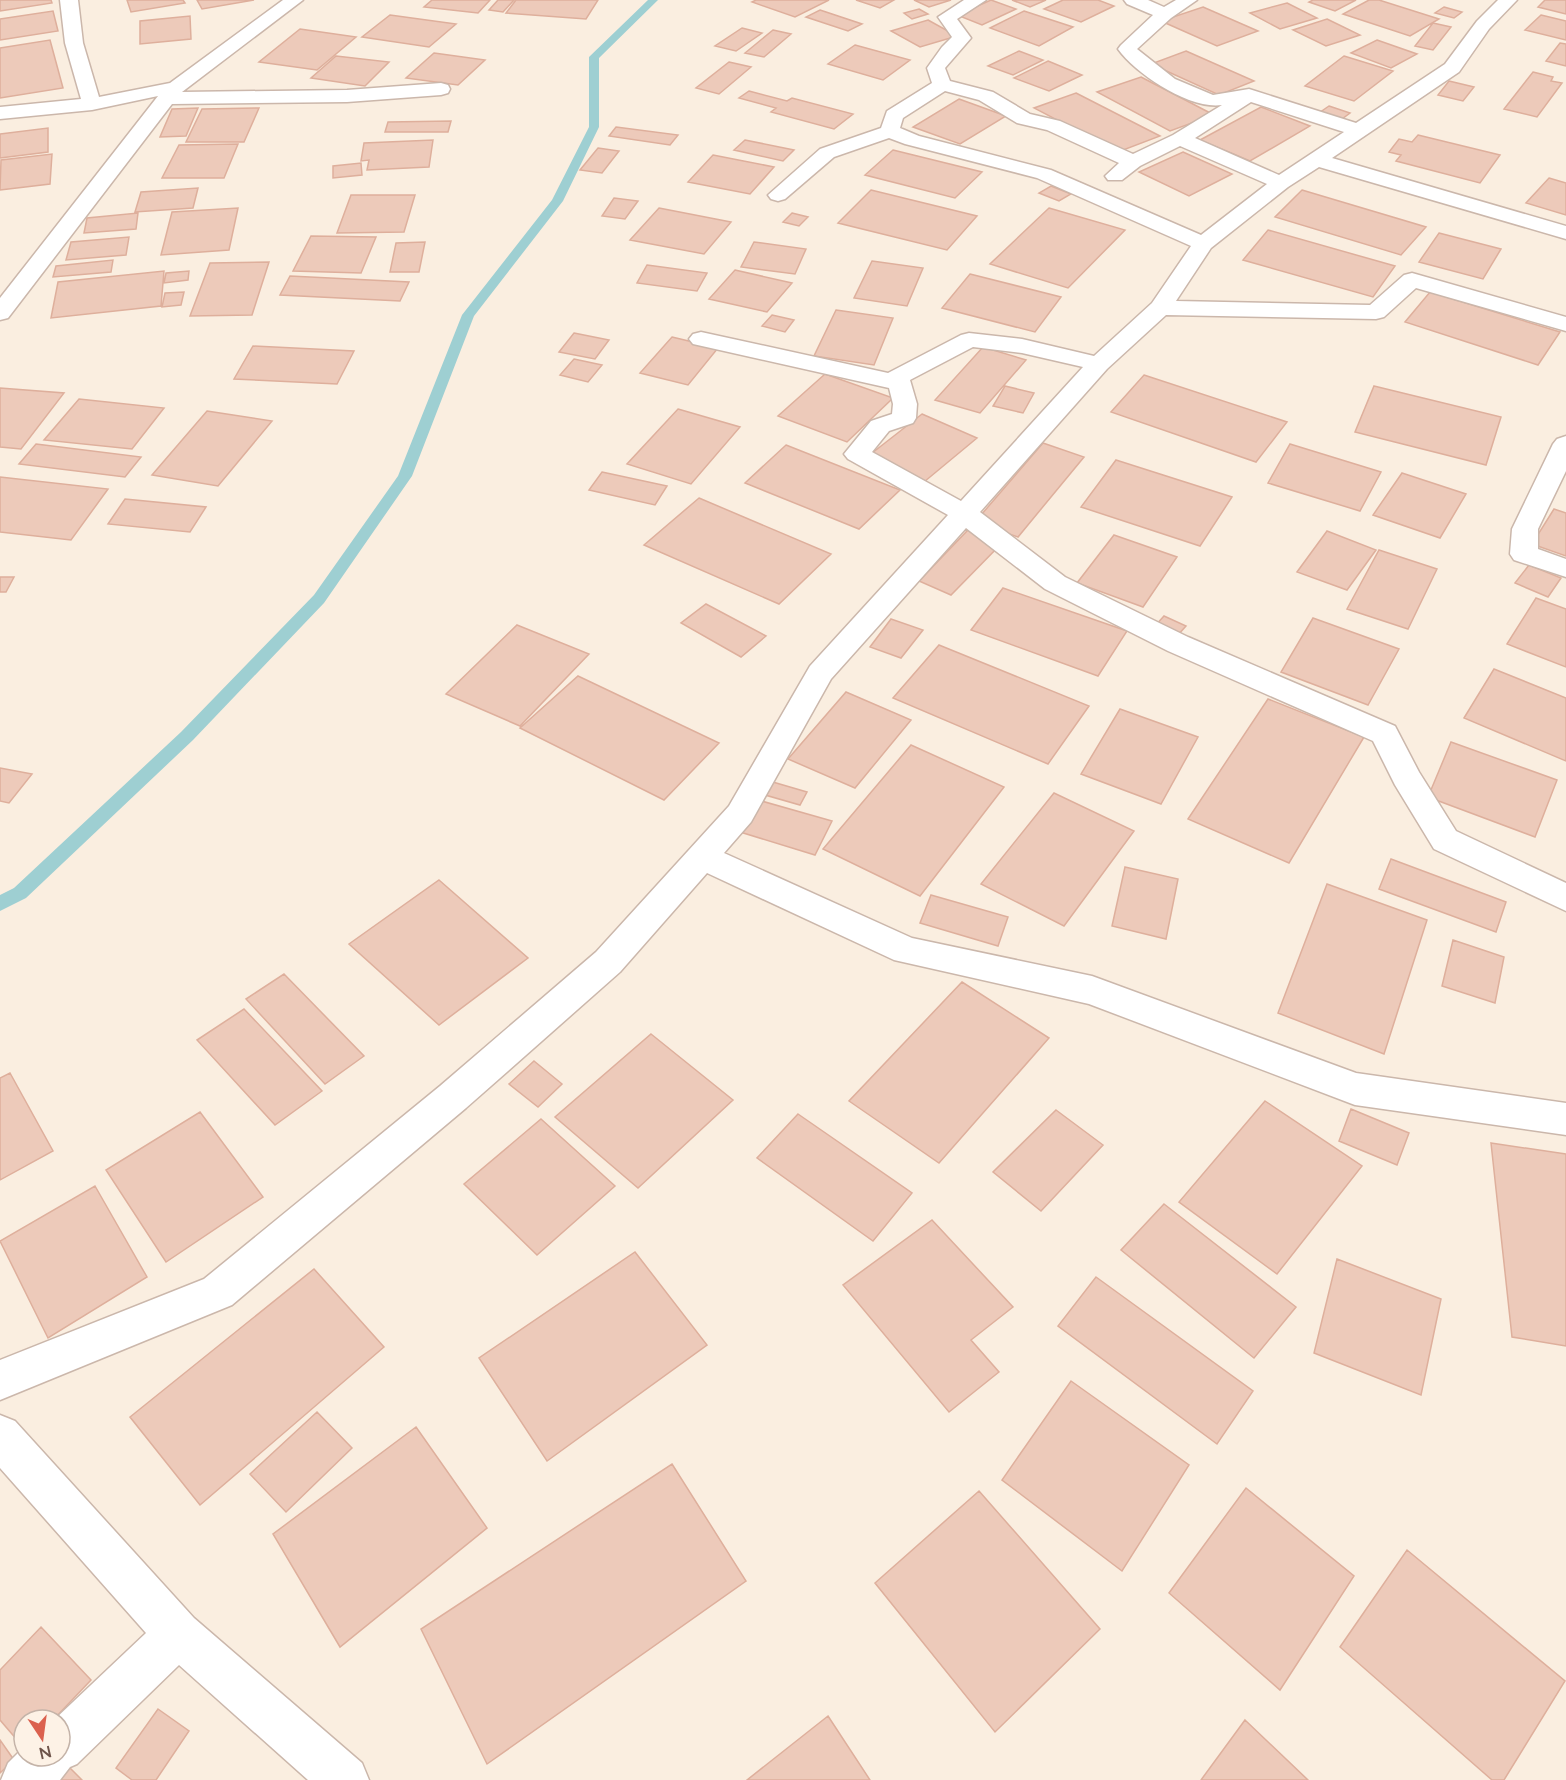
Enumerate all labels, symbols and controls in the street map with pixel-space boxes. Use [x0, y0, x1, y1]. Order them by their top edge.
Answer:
north arrow [12, 1708, 72, 1768]
text: N [37, 1742, 54, 1764]

